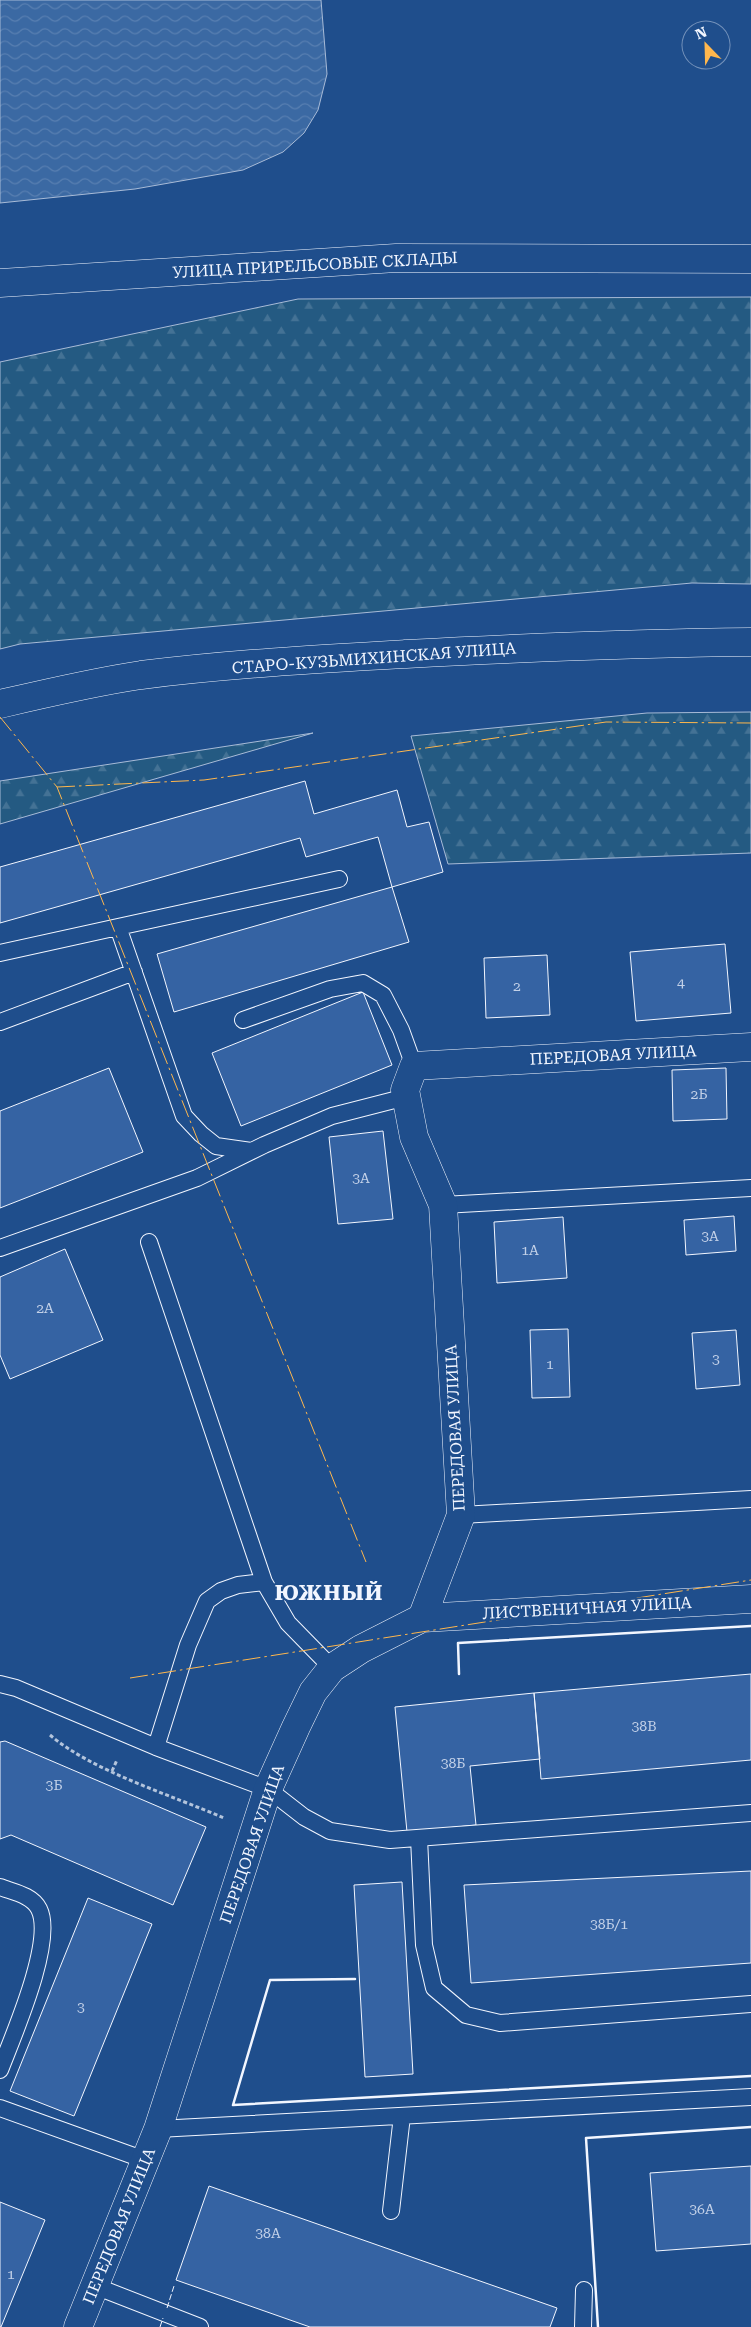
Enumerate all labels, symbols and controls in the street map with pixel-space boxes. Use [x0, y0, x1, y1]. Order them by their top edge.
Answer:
north arrow [681, 20, 731, 70]
text: N [693, 23, 709, 43]
street label: УЛИЦА ПРИРЕЛЬСОВЫЕ СКЛАДЫ [172, 248, 458, 282]
street label: СТАРО-КУЗЬМИХИНСКАЯ УЛИЦА [231, 639, 518, 677]
house number: 4 [677, 974, 685, 990]
house number: 2 [513, 978, 521, 994]
street label: ПЕРЕДОВАЯ УЛИЦА [529, 1041, 698, 1069]
house number: 2Б [691, 1086, 707, 1102]
house number: 3А [352, 1170, 370, 1186]
house number: 3А [701, 1228, 719, 1244]
house number: 1А [521, 1242, 539, 1258]
house number: 2А [36, 1300, 54, 1316]
street label: ПЕРЕДОВАЯ УЛИЦА [441, 1343, 469, 1512]
house number: 3 [712, 1351, 720, 1367]
house number: 1 [546, 1356, 554, 1372]
district label: ЮЖНЫЙ [275, 1581, 383, 1605]
street label: ЛИСТВЕНИЧНАЯ УЛИЦА [482, 1593, 693, 1623]
house number: 38В [631, 1718, 657, 1734]
house number: 38Б [441, 1755, 465, 1771]
street label: ПЕРЕДОВАЯ УЛИЦА [216, 1761, 288, 1926]
house number: 3Б [46, 1777, 62, 1793]
house number: 38Б/1 [590, 1916, 628, 1932]
house number: 3 [77, 1999, 85, 2015]
street label: ПЕРЕДОВАЯ УЛИЦА [79, 2144, 159, 2307]
house number: 36А [689, 2201, 715, 2217]
house number: 38А [255, 2225, 281, 2241]
house number: 1 [7, 2266, 15, 2282]

